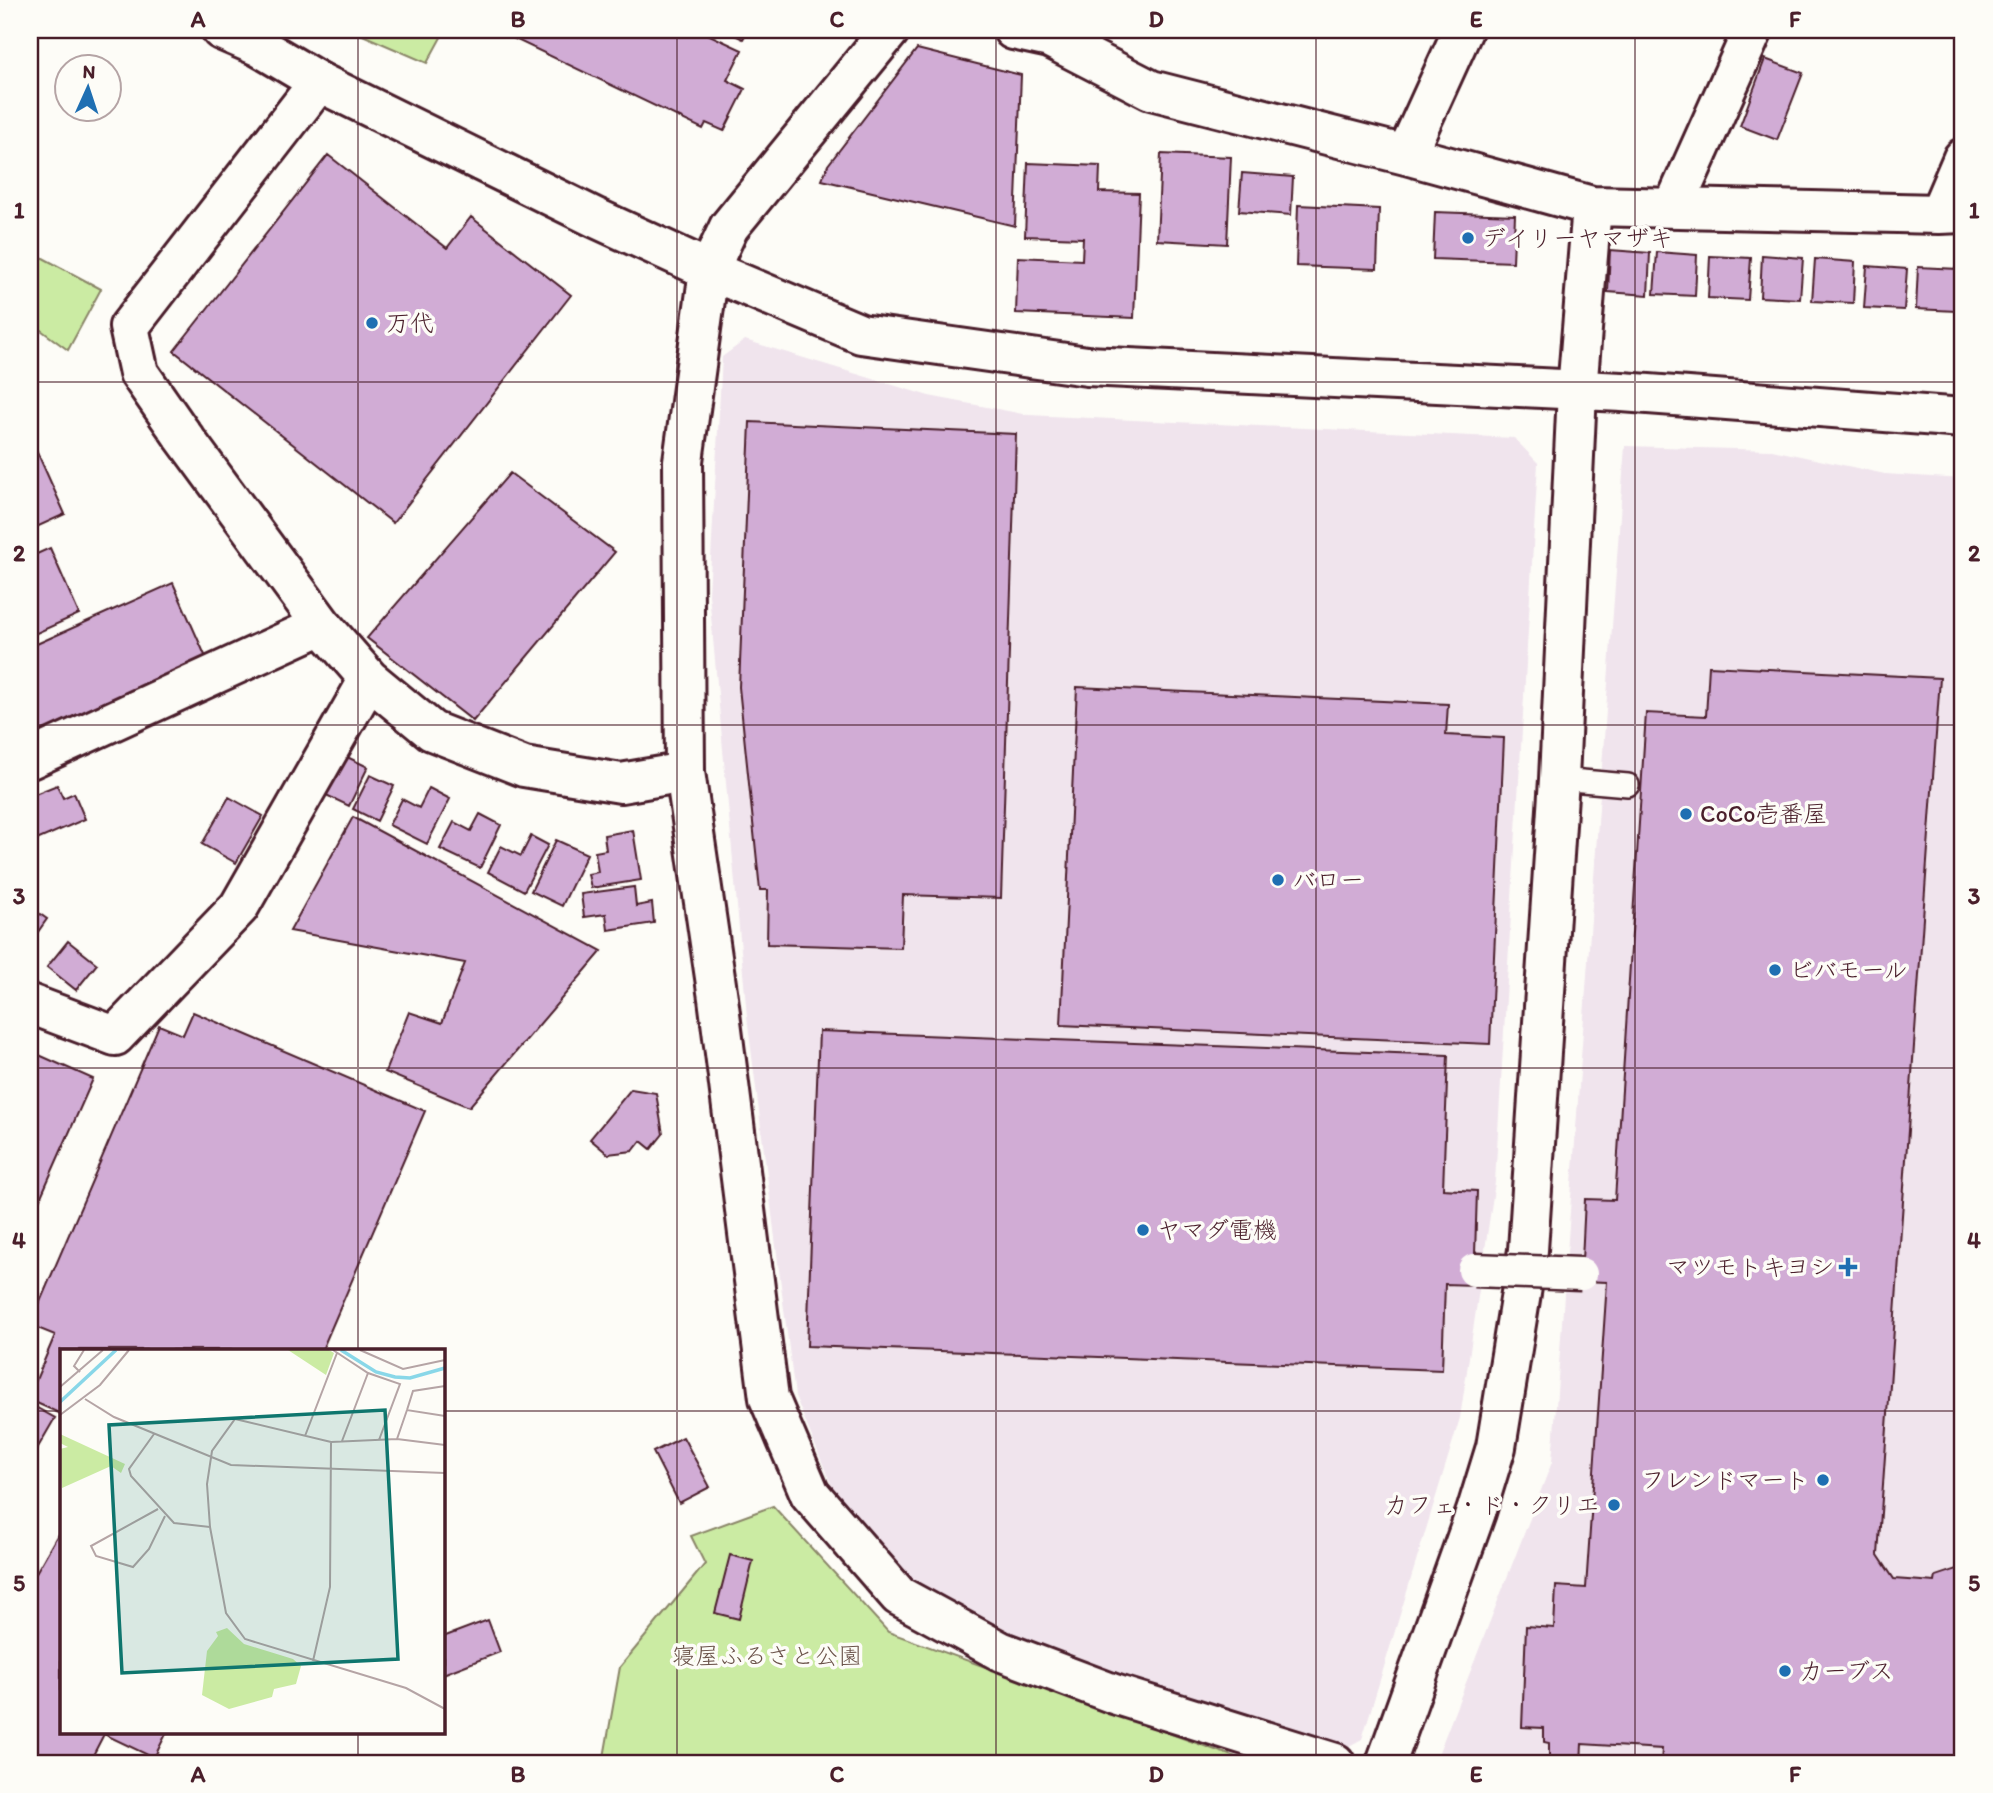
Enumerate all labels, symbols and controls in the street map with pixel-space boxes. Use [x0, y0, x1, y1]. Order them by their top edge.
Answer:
text: A [190, 5, 206, 33]
text: B [511, 5, 526, 33]
text: C [830, 5, 845, 33]
text: D [1148, 5, 1164, 33]
text: E [1470, 5, 1483, 33]
text: F [1789, 5, 1802, 33]
north arrow [52, 52, 122, 122]
text: N [82, 60, 96, 83]
text: 1 [14, 196, 25, 224]
text: 1 [1969, 196, 1980, 224]
place label: デイリーヤマザキ [1482, 223, 1673, 252]
marker: デイリーヤマザキ [1460, 230, 1476, 246]
place label: 万代 [386, 308, 434, 337]
marker: 万代 [364, 315, 380, 331]
text: 2 [13, 539, 26, 567]
text: 2 [1968, 539, 1981, 567]
place label: CoCo壱番屋 [1700, 799, 1827, 828]
marker: CoCo壱番屋 [1678, 806, 1694, 822]
place label: バロー [1292, 865, 1364, 894]
marker: バロー [1270, 872, 1286, 888]
text: 3 [13, 882, 26, 910]
text: 3 [1968, 882, 1981, 910]
place label: ビバモール [1789, 955, 1908, 984]
marker: ビバモール [1767, 962, 1783, 978]
place label: ヤマダ電機 [1157, 1215, 1277, 1244]
marker: ヤマダ電機 [1135, 1222, 1151, 1238]
text: 4 [12, 1226, 26, 1254]
text: 4 [1967, 1226, 1981, 1254]
place label: マツモトキヨシ [1666, 1252, 1834, 1281]
marker: マツモトキヨシ [1840, 1259, 1856, 1275]
inset map [60, 1349, 444, 1734]
place label: フレンドマート [1641, 1465, 1809, 1494]
marker: フレンドマート [1815, 1472, 1831, 1488]
place label: カフェ・ド・クリエ [1384, 1490, 1600, 1519]
marker: カフェ・ド・クリエ [1606, 1497, 1622, 1513]
text: 5 [13, 1569, 25, 1597]
text: 5 [1968, 1569, 1980, 1597]
park label: 寝屋ふるさと公園 [671, 1641, 863, 1670]
place label: カーブス [1799, 1656, 1894, 1685]
marker: カーブス [1777, 1663, 1793, 1679]
text: A [190, 1760, 206, 1788]
text: B [511, 1760, 526, 1788]
text: C [830, 1760, 845, 1788]
text: D [1148, 1760, 1164, 1788]
text: E [1470, 1760, 1483, 1788]
text: F [1789, 1760, 1802, 1788]

